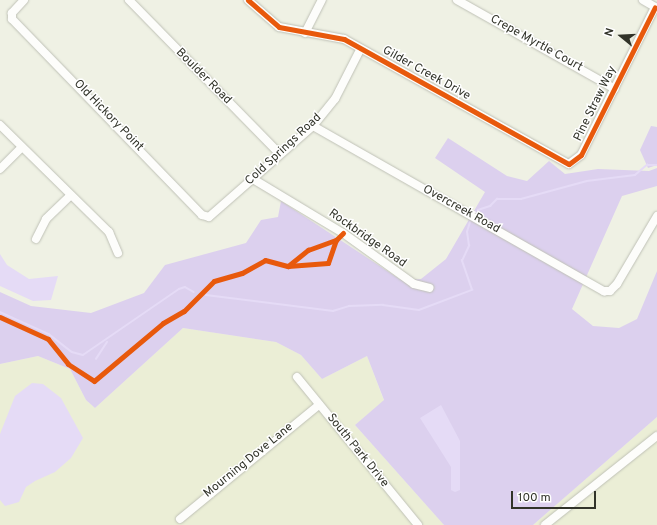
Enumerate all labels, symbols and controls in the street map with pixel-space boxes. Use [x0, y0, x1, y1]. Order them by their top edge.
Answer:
street label: Crepe Myrtle Court [487, 13, 585, 75]
north arrow [601, 16, 641, 56]
text: N [602, 26, 617, 38]
street label: Gilder Creek Drive [380, 44, 472, 104]
street label: Boulder Road [172, 46, 234, 108]
street label: Pine Straw Way [571, 64, 621, 144]
street label: Old Hickory Point [70, 77, 146, 155]
street label: Cold Springs Road [243, 111, 325, 189]
street label: Overcreek Road [420, 183, 502, 237]
street label: Rockbridge Road [325, 207, 409, 271]
street label: South Park Drive [323, 411, 391, 491]
street label: Mourning Dove Lane [201, 421, 297, 501]
scale bar [513, 483, 598, 509]
text: 100 m [518, 490, 551, 506]

